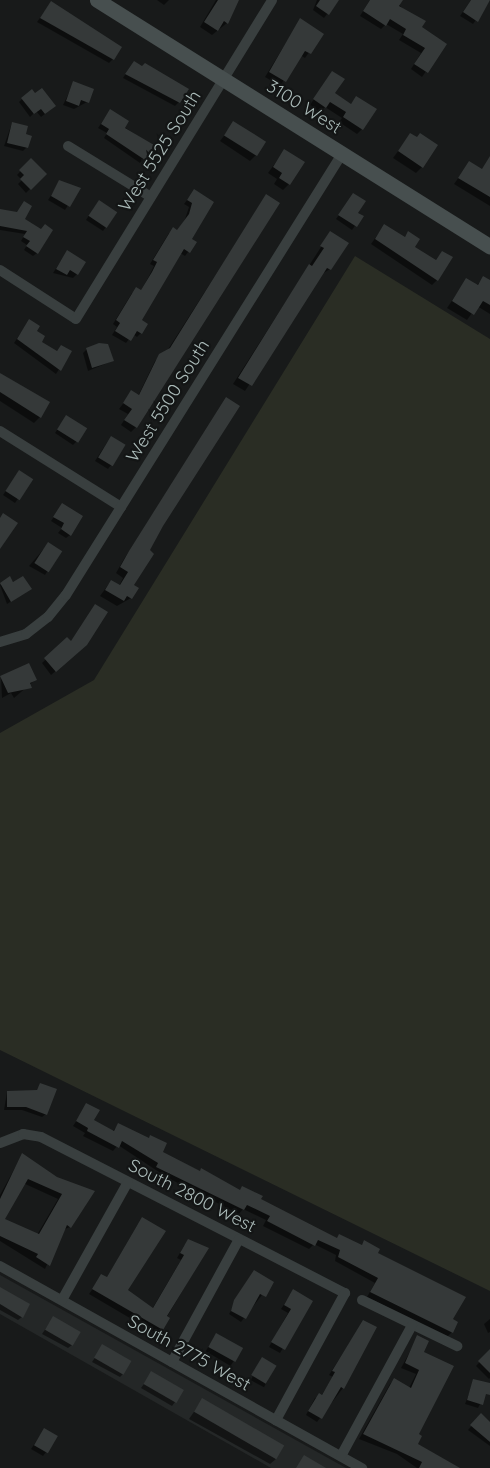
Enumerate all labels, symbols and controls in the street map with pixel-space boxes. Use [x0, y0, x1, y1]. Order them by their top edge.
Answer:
street label: 3100 West [263, 76, 345, 138]
street label: West 5525 South [114, 86, 206, 216]
street label: West 5500 South [122, 336, 214, 466]
street label: South 2800 West [125, 1155, 259, 1237]
street label: South 2775 West [124, 1310, 254, 1396]

